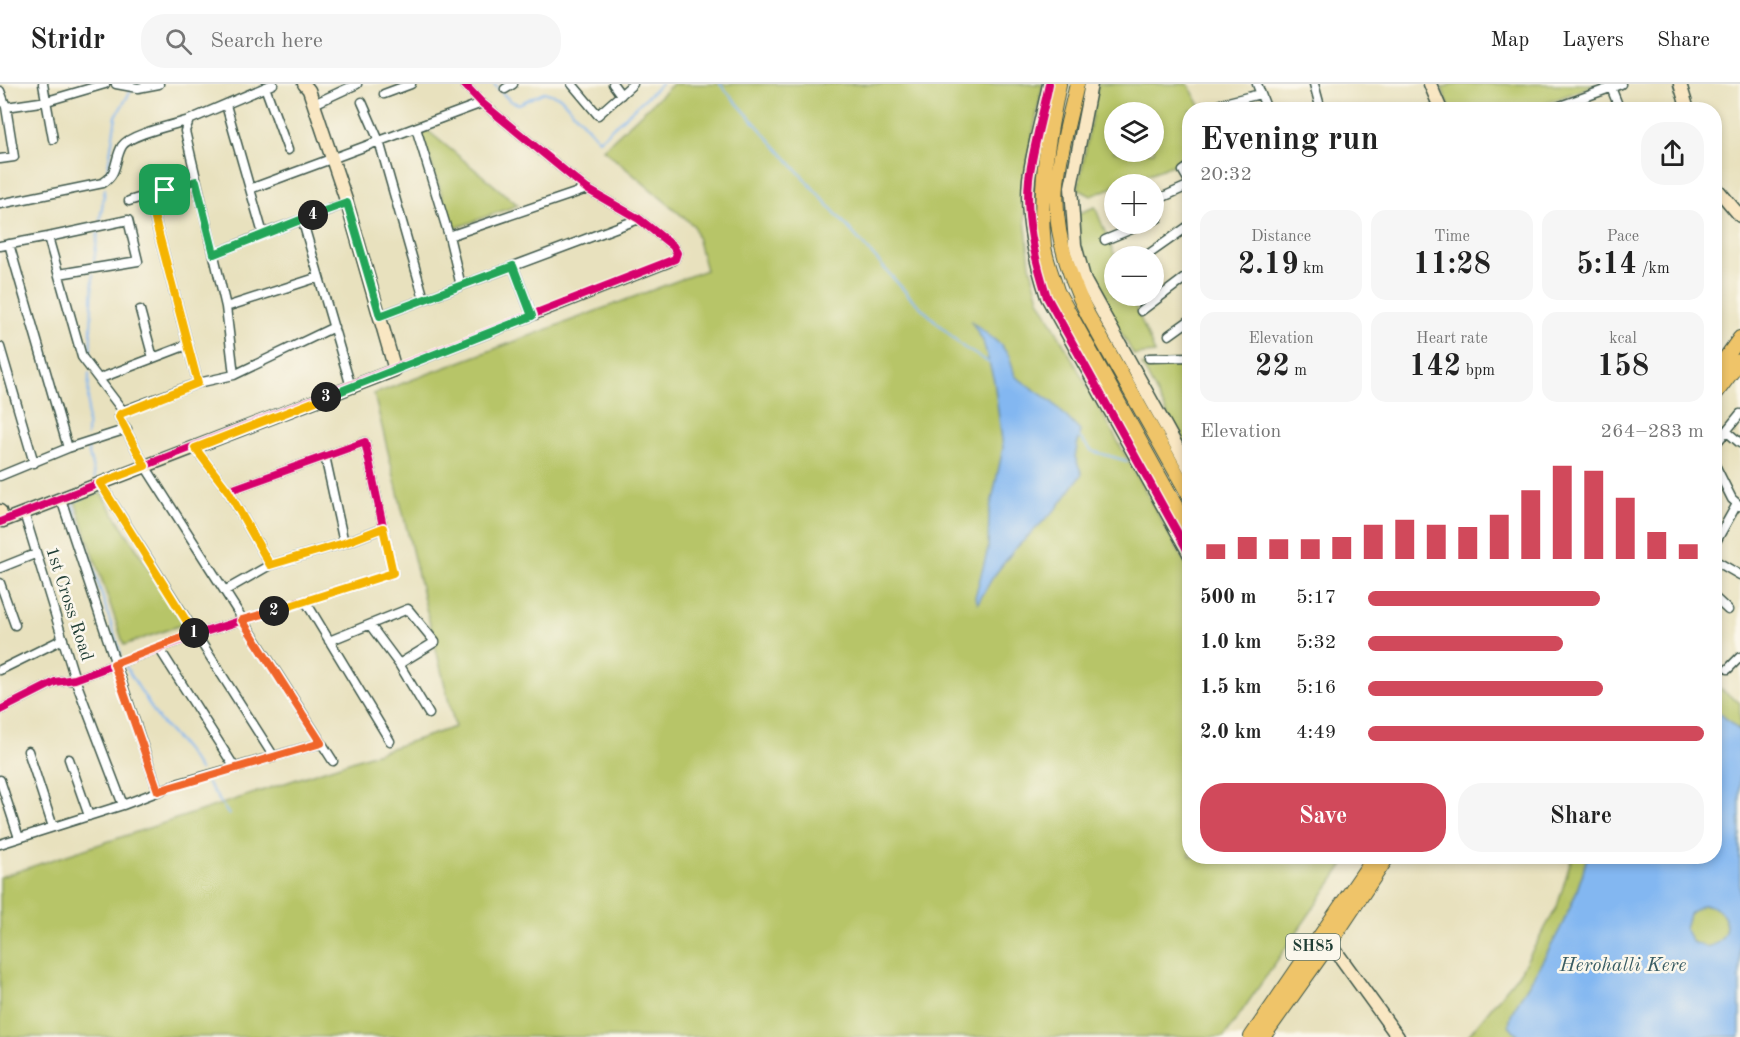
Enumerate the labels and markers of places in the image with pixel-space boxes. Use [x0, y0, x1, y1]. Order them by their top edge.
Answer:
pin [139, 164, 190, 215]
pin: 4 [298, 200, 328, 230]
pin: 3 [311, 382, 341, 412]
pin: 2 [259, 596, 289, 626]
pin: 1 [179, 618, 209, 648]

